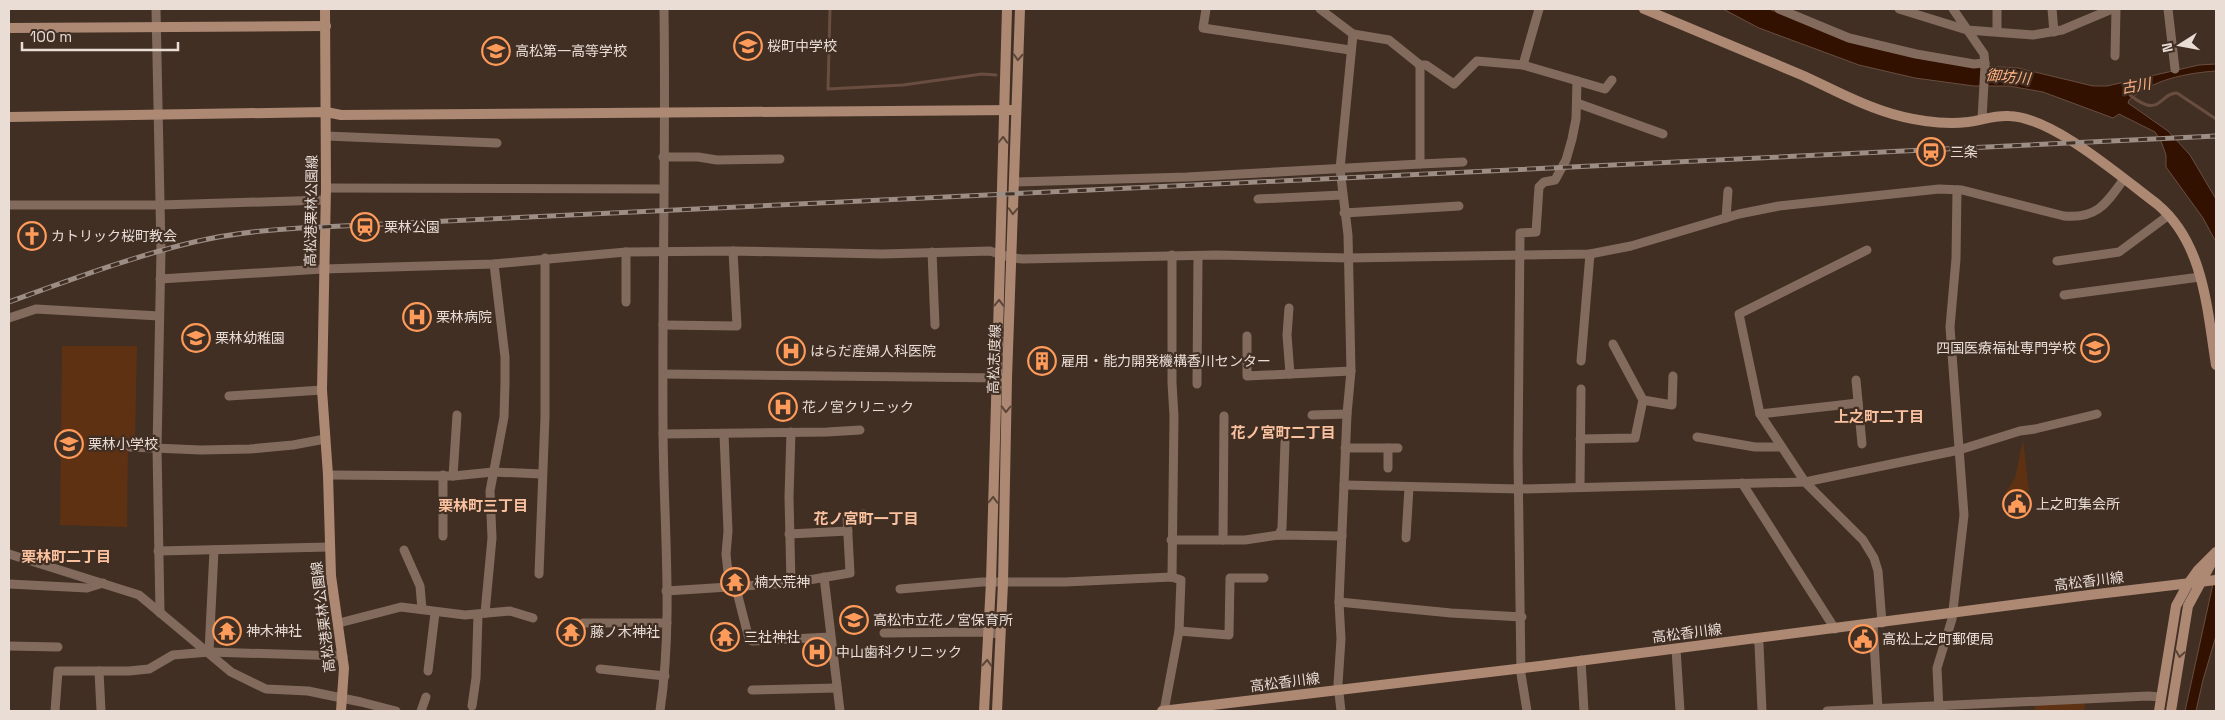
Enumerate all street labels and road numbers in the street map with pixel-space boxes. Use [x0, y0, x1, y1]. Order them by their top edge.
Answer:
street label: 高松港栗林公園線 [301, 155, 321, 267]
street label: 高松志度線 [984, 324, 1004, 394]
street label: 高松港栗林公園線 [307, 560, 339, 674]
street label: 高松香川線 [2053, 568, 2125, 594]
street label: 高松香川線 [1651, 620, 1723, 646]
street label: 高松香川線 [1249, 669, 1321, 695]

